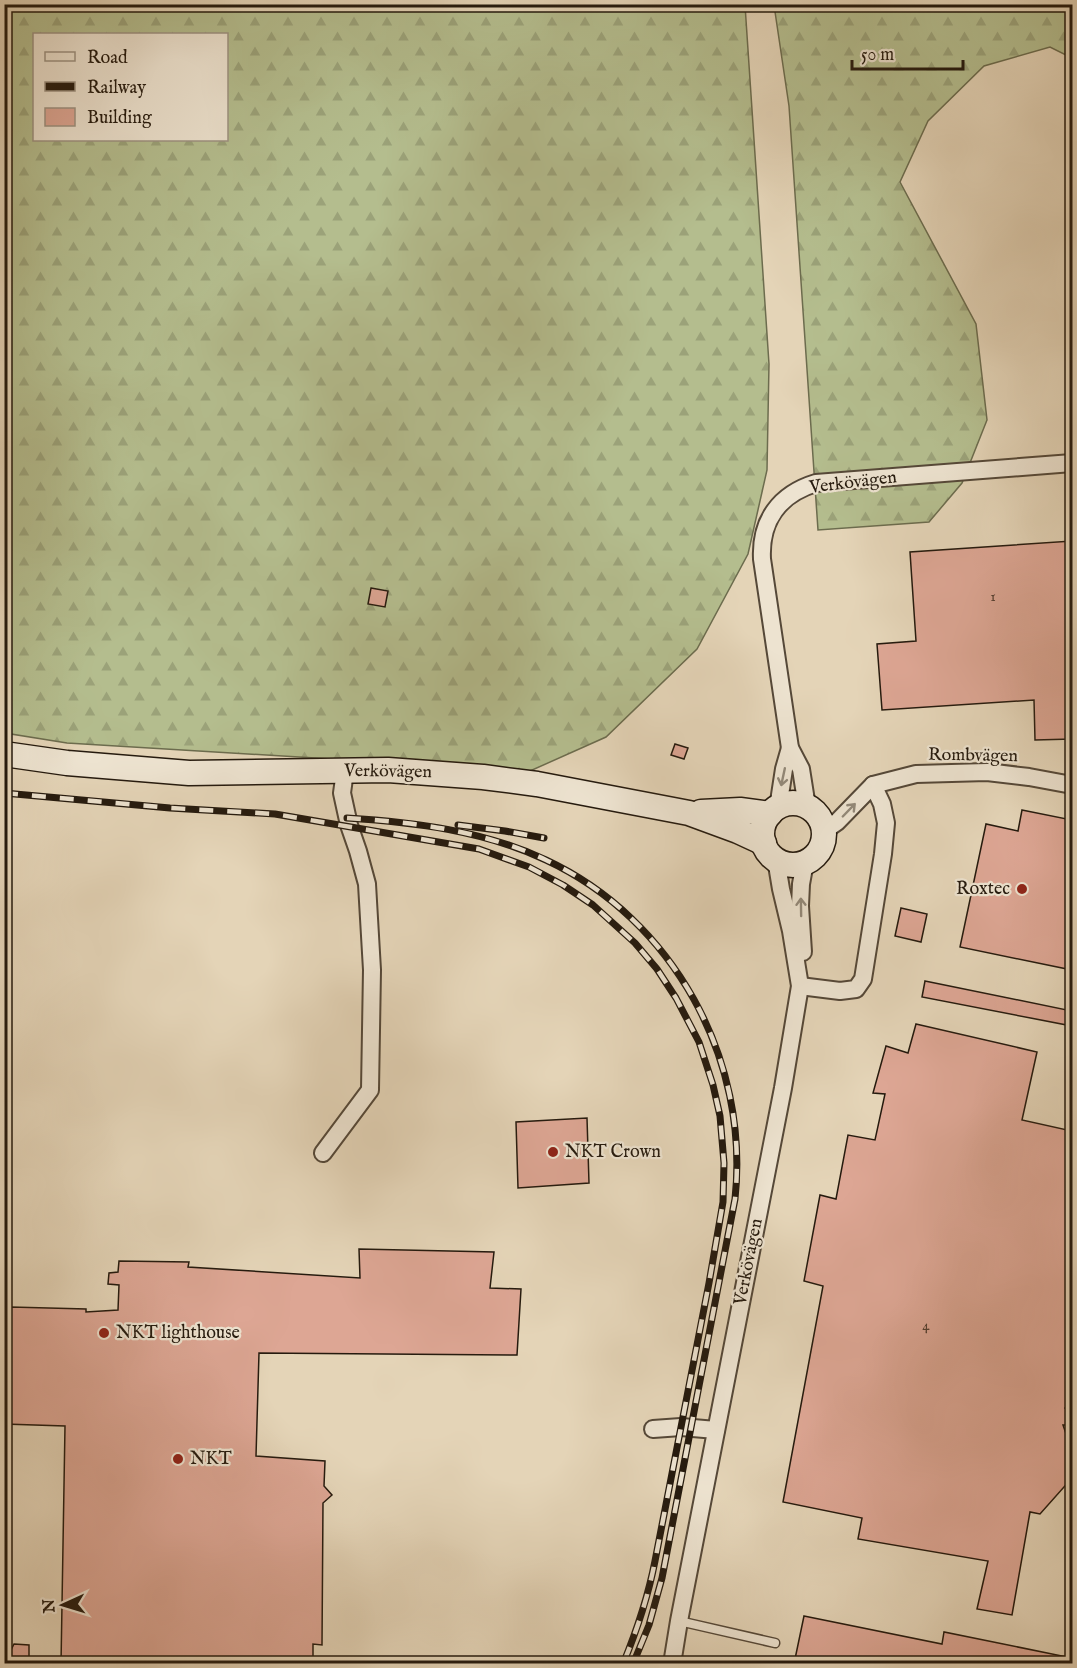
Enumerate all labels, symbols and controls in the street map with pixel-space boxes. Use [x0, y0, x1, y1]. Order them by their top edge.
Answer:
legend [33, 33, 228, 141]
scale bar [852, 33, 963, 71]
text: 50 m [861, 44, 894, 67]
text: Road [87, 47, 128, 70]
text: Railway [87, 77, 146, 100]
text: Building [87, 107, 152, 130]
street label: Verkövägen [807, 466, 898, 500]
house number: 1 [990, 587, 996, 606]
street label: Rombvägen [928, 744, 1019, 768]
street label: Verkövägen [343, 760, 433, 784]
one-way arrow [777, 767, 788, 787]
one-way arrow [842, 802, 857, 817]
place label: Roxtec [956, 878, 1010, 901]
marker: Roxtec [1015, 882, 1029, 896]
one-way arrow [795, 897, 807, 917]
place label: NKT Crown [565, 1141, 661, 1164]
marker: NKT Crown [546, 1145, 560, 1159]
street label: Verkövägen [729, 1216, 769, 1308]
house number: 4 [922, 1316, 930, 1335]
place label: NKT lighthouse [116, 1322, 240, 1345]
marker: NKT lighthouse [97, 1326, 111, 1340]
place label: NKT [190, 1448, 232, 1471]
marker: NKT [171, 1452, 185, 1466]
north arrow [33, 1575, 93, 1635]
text: N [40, 1598, 61, 1615]

